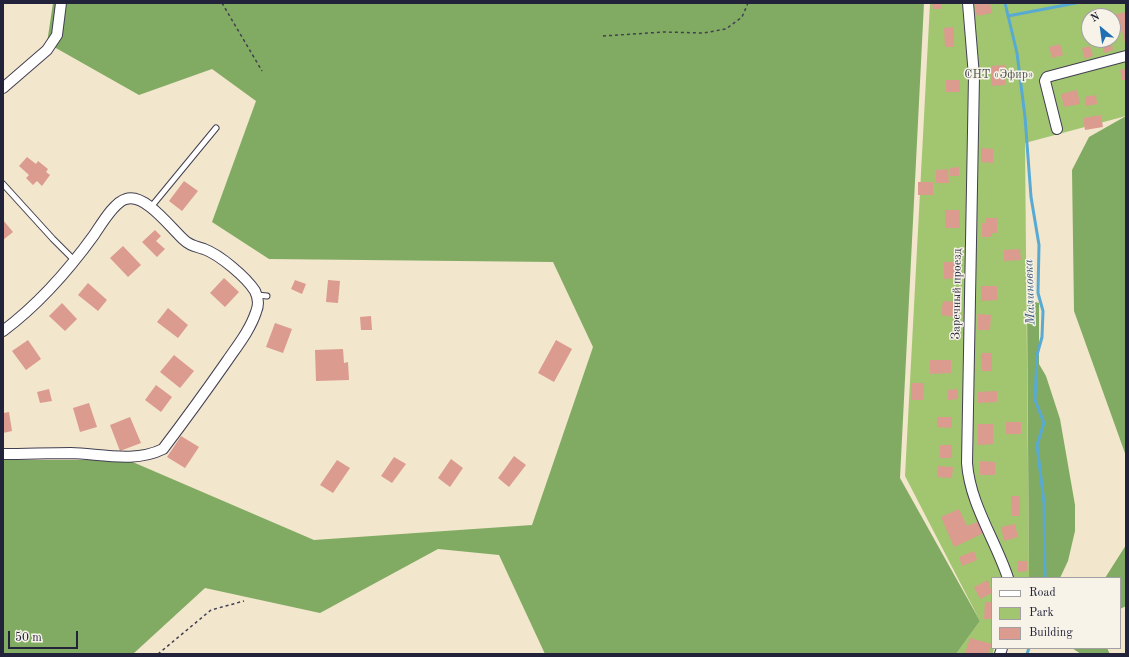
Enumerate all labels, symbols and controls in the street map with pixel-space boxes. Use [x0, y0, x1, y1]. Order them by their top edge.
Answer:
north arrow [1081, 8, 1121, 48]
text: N [1089, 11, 1102, 25]
park label: СНТ «Эфир» [964, 68, 1034, 82]
street label: Заречный проезд [949, 248, 965, 340]
water label: Малиновка [1021, 259, 1039, 325]
legend [991, 577, 1121, 649]
text: Road [1029, 587, 1056, 599]
text: Park [1029, 607, 1054, 619]
scale bar [10, 623, 80, 649]
text: Building [1029, 627, 1073, 639]
text: 50 m [15, 632, 42, 644]

